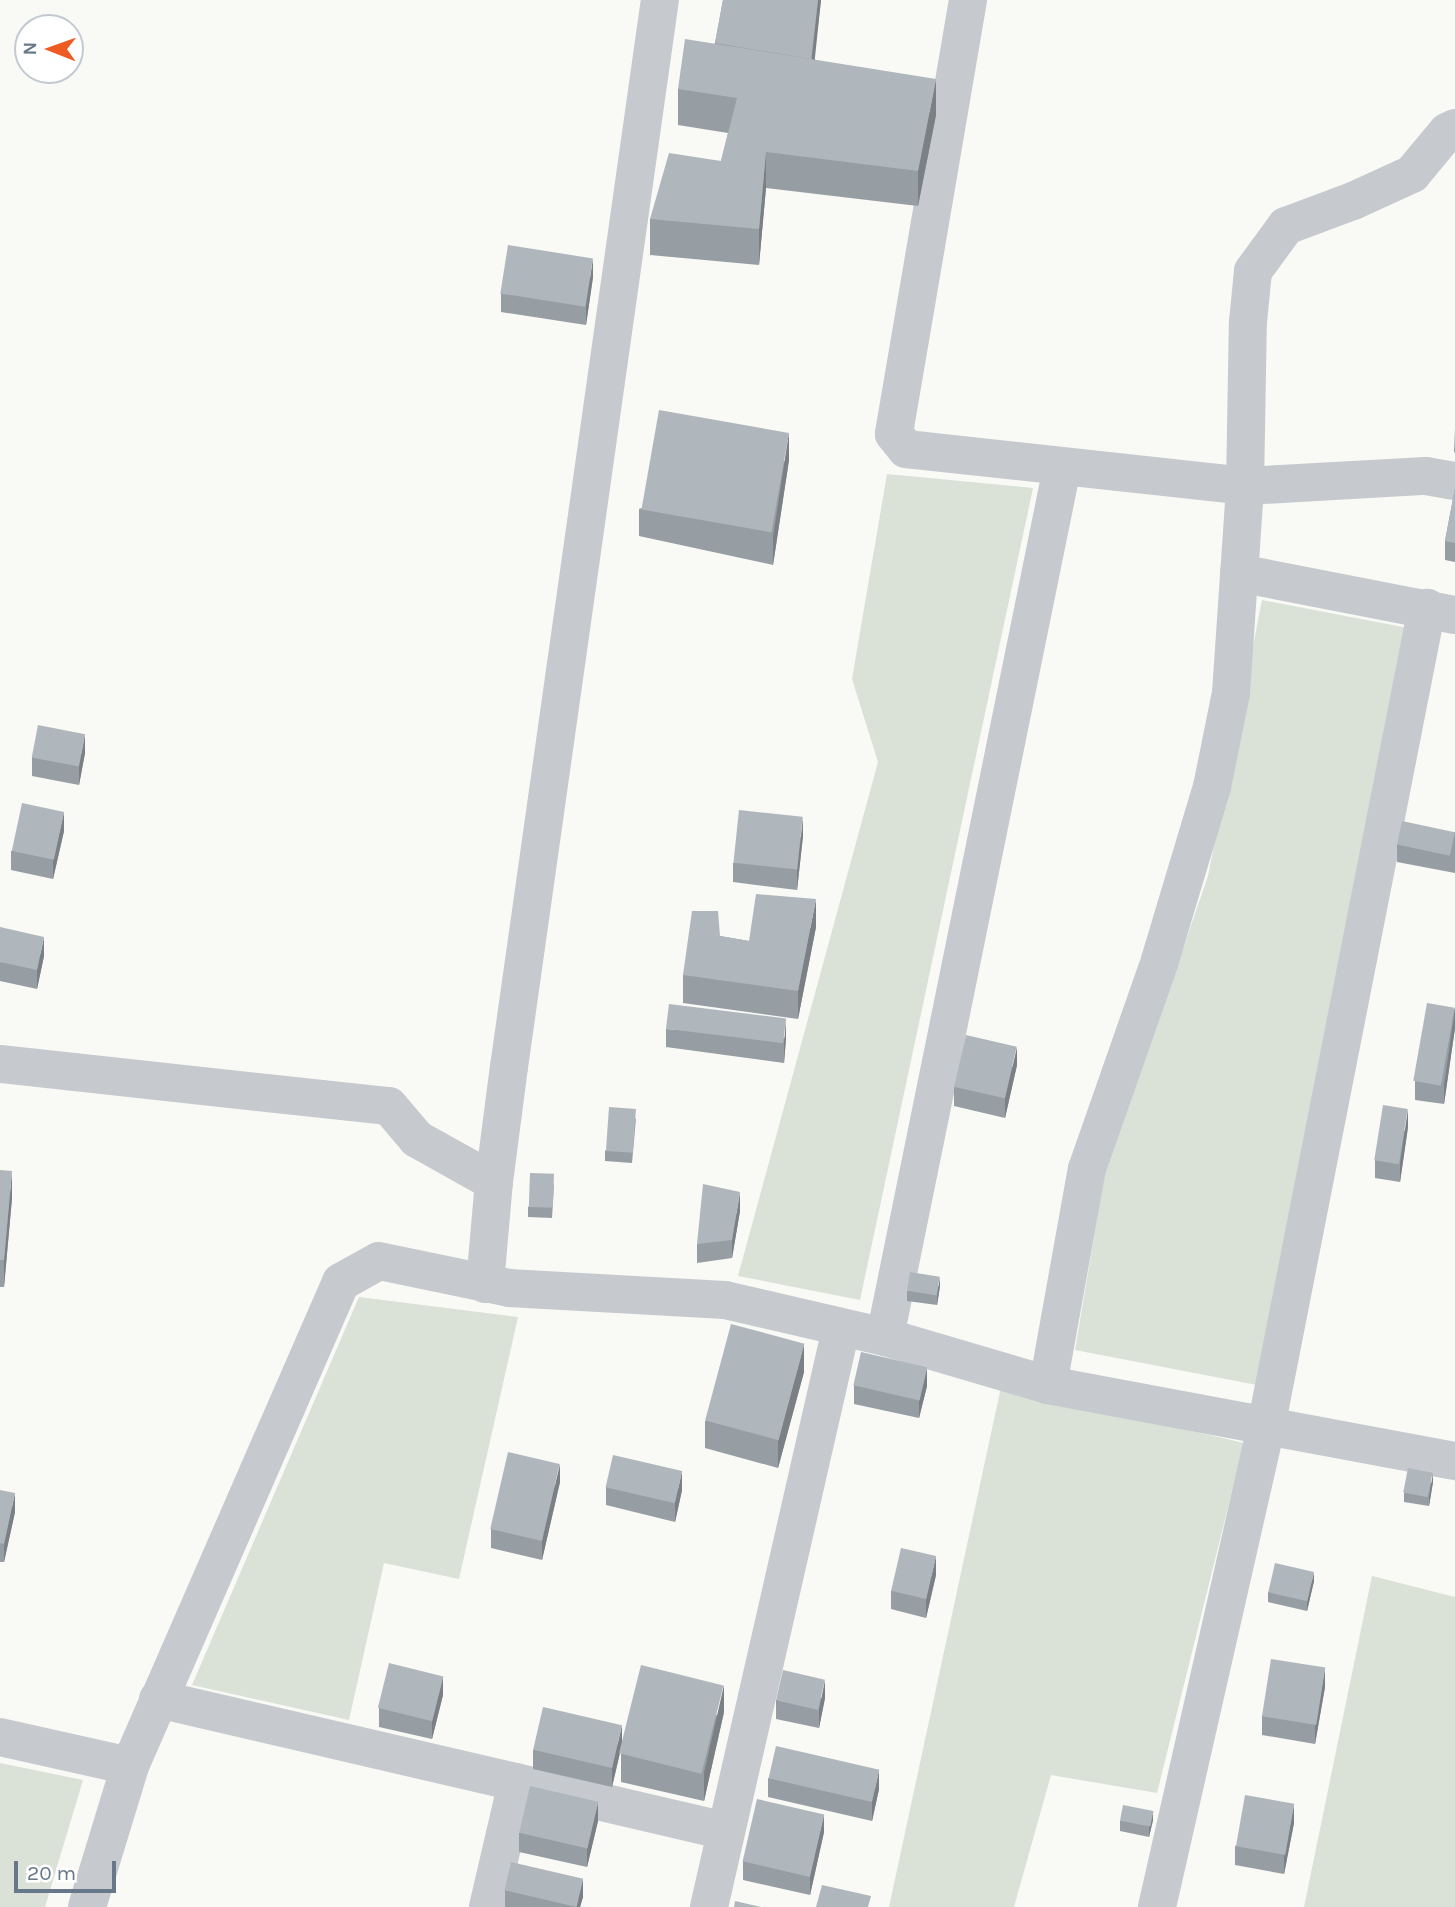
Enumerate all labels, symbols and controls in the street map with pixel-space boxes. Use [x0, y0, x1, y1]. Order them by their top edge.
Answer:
north arrow [14, 14, 84, 84]
text: N [19, 42, 41, 56]
scale bar [18, 1848, 119, 1892]
text: 20 m [27, 1861, 76, 1885]

